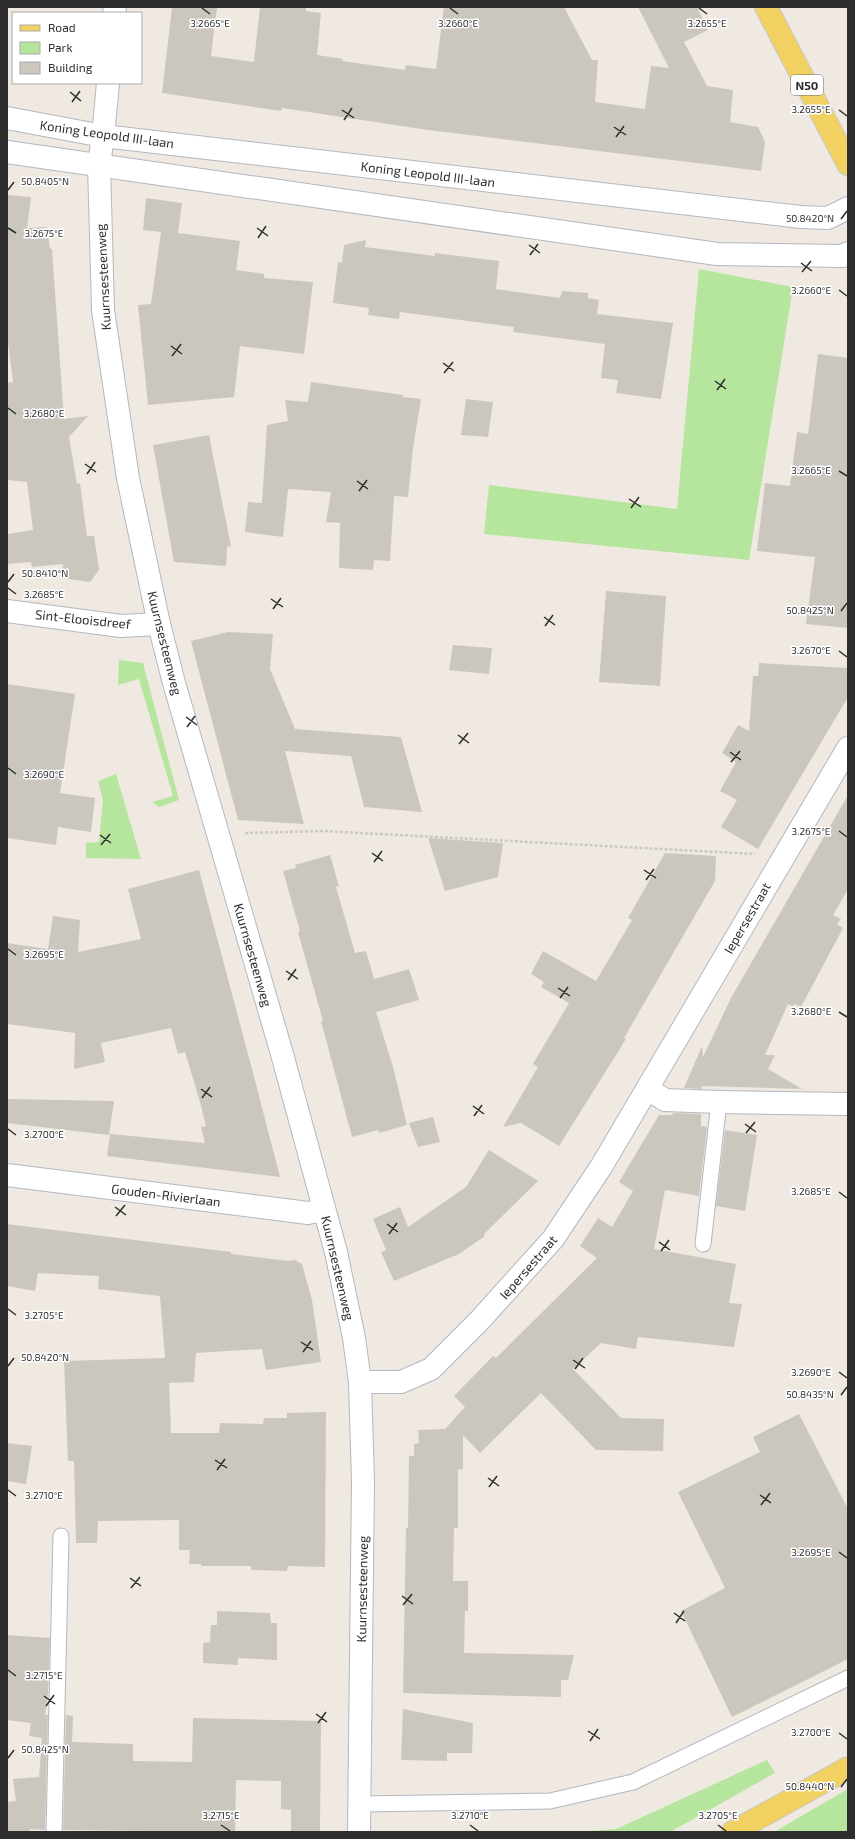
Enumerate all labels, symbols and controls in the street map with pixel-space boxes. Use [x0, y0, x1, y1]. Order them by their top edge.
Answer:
legend [12, 12, 142, 84]
text: 3.2665°E [190, 17, 230, 29]
text: 3.2660°E [438, 17, 478, 29]
text: 3.2655°E [687, 17, 727, 29]
text: Road [48, 20, 76, 34]
text: Park [48, 40, 73, 54]
text: Building [48, 60, 93, 74]
road number: N50 [791, 75, 823, 95]
text: 3.2655°E [791, 103, 831, 115]
street label: Koning Leopold III-laan [39, 117, 175, 151]
street label: Koning Leopold III-laan [360, 158, 496, 190]
text: 50.8405°N [21, 175, 69, 187]
text: 50.8420°N [786, 212, 834, 224]
street label: Kuurnsesteenweg [92, 223, 114, 331]
text: 3.2675°E [25, 227, 64, 239]
text: 3.2660°E [791, 284, 831, 296]
text: 3.2680°E [24, 407, 65, 419]
text: 3.2665°E [791, 464, 831, 476]
text: 50.8410°N [22, 567, 68, 579]
text: 3.2685°E [24, 588, 64, 600]
street label: Kuurnsesteenweg [144, 589, 186, 697]
text: 50.8425°N [786, 604, 834, 616]
street label: Sint-Elooisdreef [34, 606, 133, 632]
text: 3.2670°E [791, 644, 831, 656]
text: 3.2690°E [24, 768, 64, 780]
text: 3.2675°E [792, 825, 831, 837]
street label: Iepersestraat [720, 879, 774, 957]
street label: Kuurnsesteenweg [231, 901, 275, 1009]
text: 3.2695°E [24, 948, 64, 960]
text: 3.2680°E [791, 1005, 832, 1017]
text: 3.2700°E [24, 1128, 64, 1140]
street label: Gouden-Rivierlaan [110, 1180, 222, 1210]
text: 3.2685°E [791, 1185, 831, 1197]
street label: Kuurnsesteenweg [318, 1214, 358, 1322]
street label: Iepersestraat [496, 1232, 560, 1302]
text: 3.2705°E [24, 1309, 64, 1321]
text: 50.8420°N [21, 1351, 69, 1363]
text: 3.2690°E [791, 1366, 831, 1378]
text: 50.8435°N [786, 1388, 834, 1400]
text: 3.2710°E [25, 1489, 63, 1501]
street label: Kuurnsesteenweg [353, 1535, 371, 1643]
text: 3.2695°E [791, 1546, 831, 1558]
text: 3.2715°E [25, 1669, 63, 1681]
text: 3.2700°E [791, 1726, 831, 1738]
text: 50.8425°N [21, 1743, 69, 1755]
text: 50.8440°N [786, 1780, 834, 1792]
text: 3.2715°E [202, 1809, 240, 1821]
text: 3.2710°E [451, 1809, 489, 1821]
text: 3.2705°E [698, 1809, 738, 1821]

